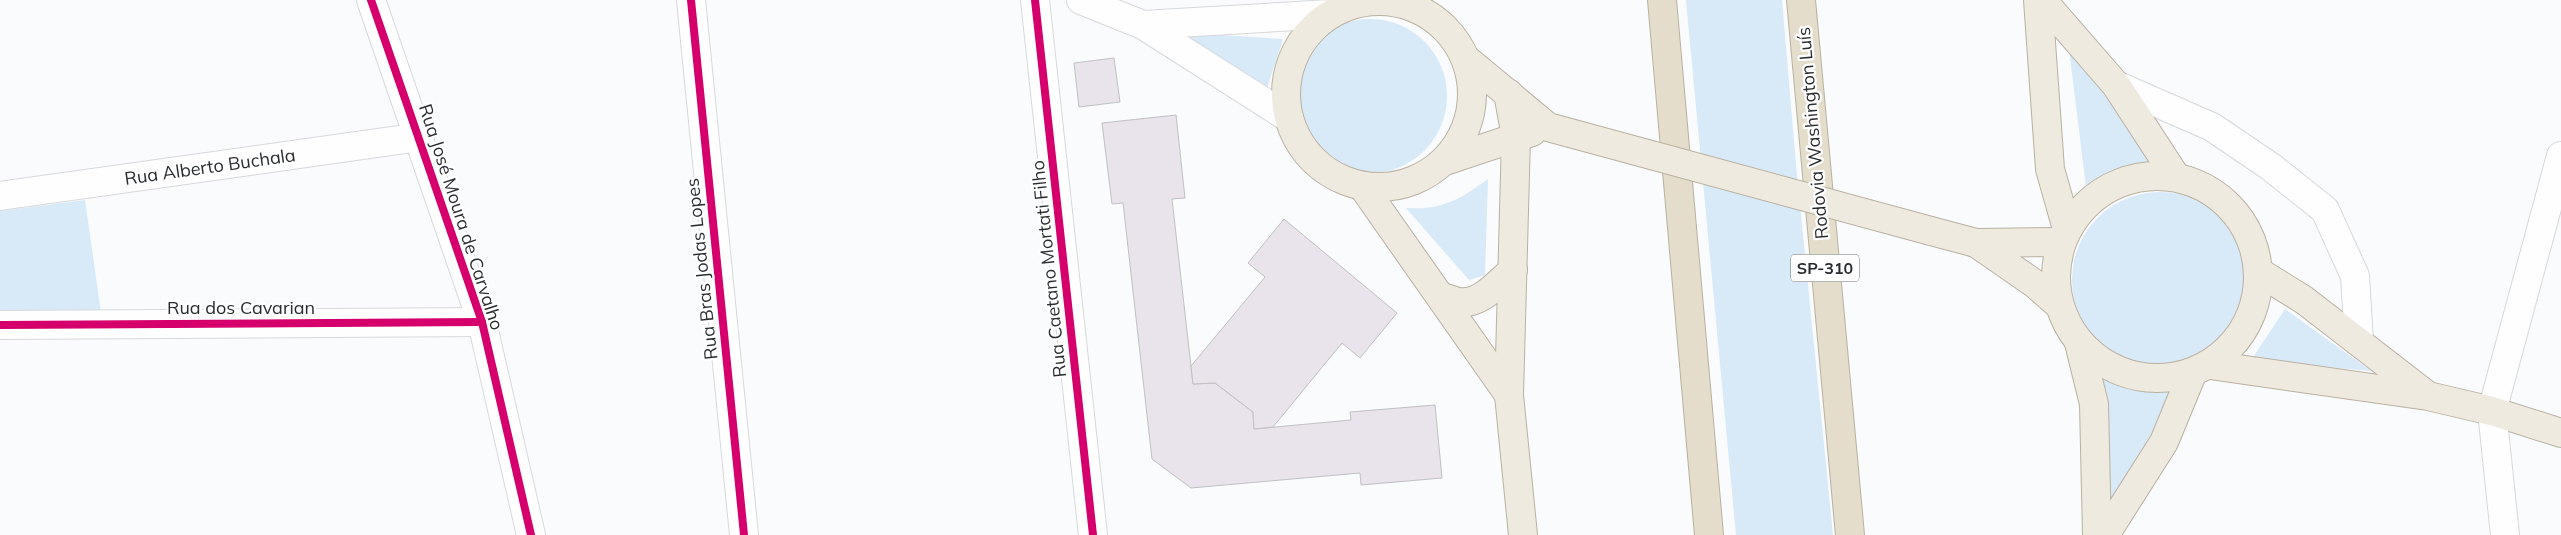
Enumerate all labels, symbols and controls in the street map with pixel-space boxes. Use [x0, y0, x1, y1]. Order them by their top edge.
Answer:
street label: Rodovia Washington Luís [1792, 26, 1833, 240]
street label: Rua José Moura de Carvalho [414, 101, 509, 333]
street label: Rua Alberto Buchala [123, 143, 297, 190]
street label: Rua Caetano Mortati Filho [1026, 159, 1071, 379]
street label: Rua Bras Jodas Lopes [681, 177, 722, 361]
road number: SP-310 [1791, 254, 1859, 282]
street label: Rua dos Cavarian [167, 296, 315, 319]

